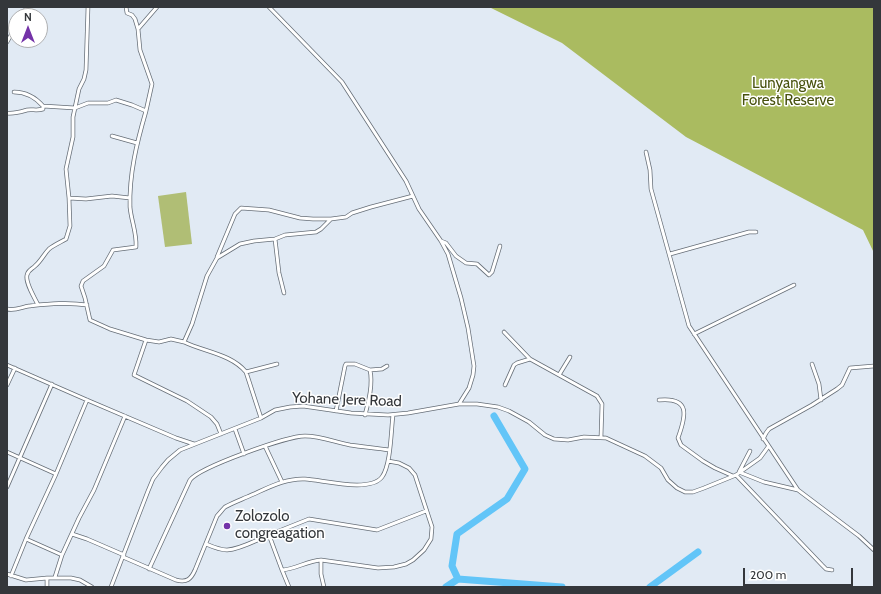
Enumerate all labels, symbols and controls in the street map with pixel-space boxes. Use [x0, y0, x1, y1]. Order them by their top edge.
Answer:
north arrow [8, 8, 48, 48]
text: N [24, 10, 32, 24]
park label: Lunyangwa Forest Reserve [742, 75, 834, 110]
street label: Yohane Jere Road [292, 389, 402, 411]
place label: Zolozolo congreagation [235, 508, 325, 543]
marker: Zolozolo congreagation [222, 521, 232, 531]
scale bar [745, 560, 855, 586]
text: 200 m [750, 567, 786, 582]

